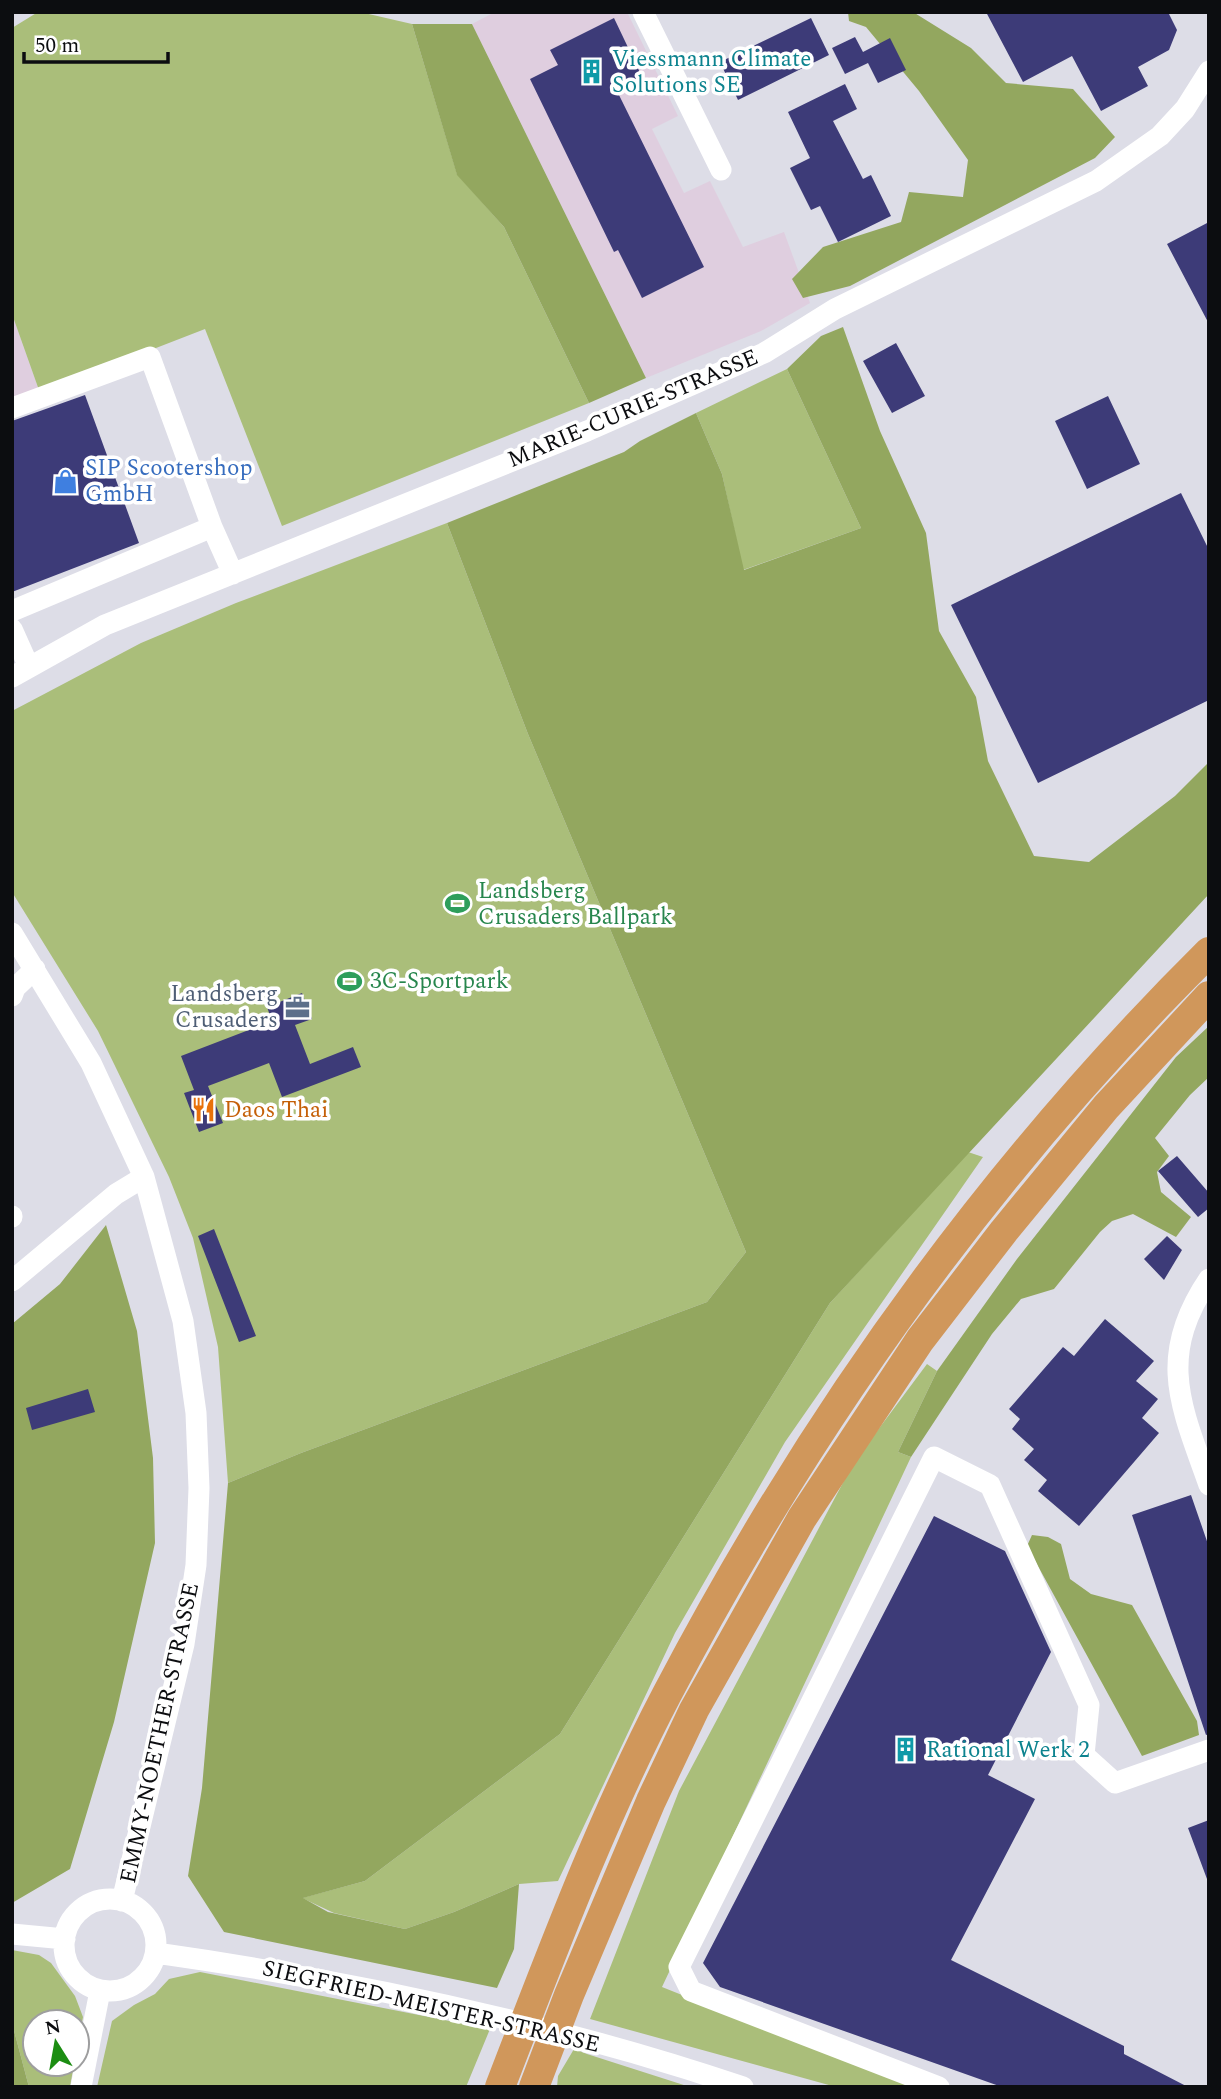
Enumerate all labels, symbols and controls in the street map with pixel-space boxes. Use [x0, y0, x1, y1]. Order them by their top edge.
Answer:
scale bar [24, 21, 168, 65]
text: 50 m [35, 30, 79, 62]
place label: Viessmann Climate Solutions SE [612, 42, 811, 103]
building icon: Viessmann Climate Solutions SE [578, 58, 606, 86]
street label: MARIE-CURIE-STRASSE [502, 340, 764, 478]
place label: SIP Scootershop GmbH [85, 451, 252, 512]
shop icon: SIP Scootershop GmbH [51, 467, 79, 495]
place label: Landsberg Crusaders Ballpark [478, 874, 673, 935]
sports icon: Landsberg Crusaders Ballpark [444, 890, 472, 918]
place label: 3C-Sportpark [370, 964, 509, 999]
sports icon: 3C-Sportpark [336, 967, 364, 995]
place label: Landsberg Crusaders [170, 977, 278, 1038]
office icon: Landsberg Crusaders [284, 993, 312, 1021]
place label: Daos Thai [224, 1093, 328, 1128]
restaurant icon: Daos Thai [190, 1096, 218, 1124]
street label: EMMY-NOETHER-STRASSE [111, 1579, 209, 1887]
place label: Rational Werk 2 [926, 1733, 1090, 1768]
building icon: Rational Werk 2 [892, 1736, 920, 1764]
street label: SIEGFRIED-MEISTER-STRASSE [259, 1951, 603, 2063]
north arrow [21, 2008, 91, 2078]
text: N [43, 2012, 63, 2043]

